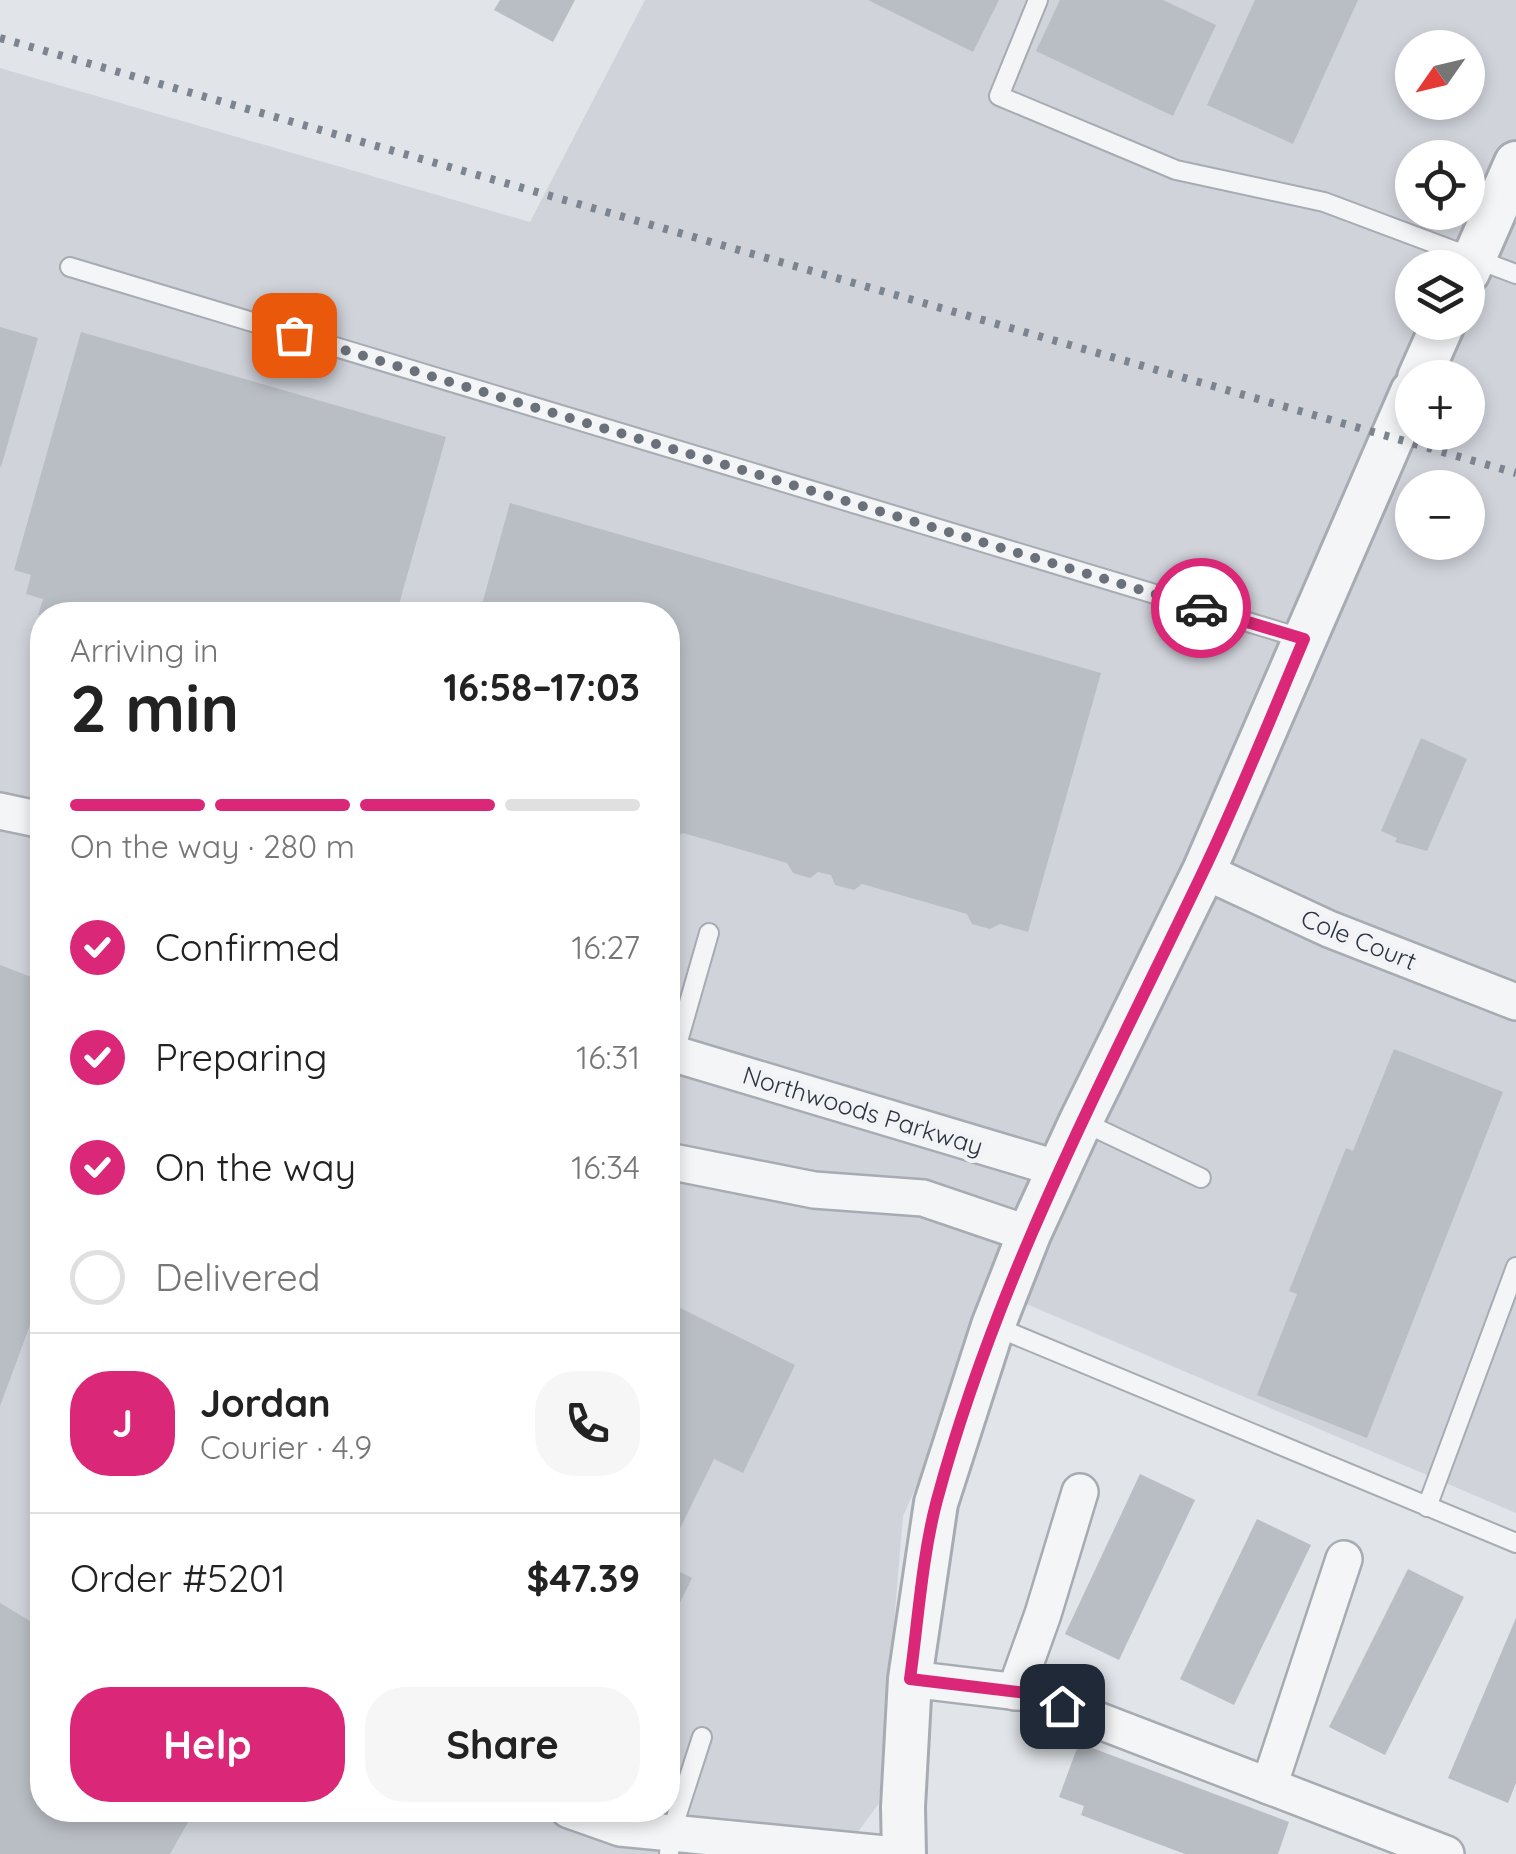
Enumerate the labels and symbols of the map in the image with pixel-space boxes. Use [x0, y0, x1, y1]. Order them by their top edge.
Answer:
north arrow [1395, 30, 1485, 120]
pin [252, 293, 337, 378]
courier [1151, 558, 1251, 658]
street label: Cole Court [1297, 902, 1421, 976]
street label: Northwoods Parkway [739, 1059, 987, 1161]
pin [1020, 1664, 1105, 1749]

